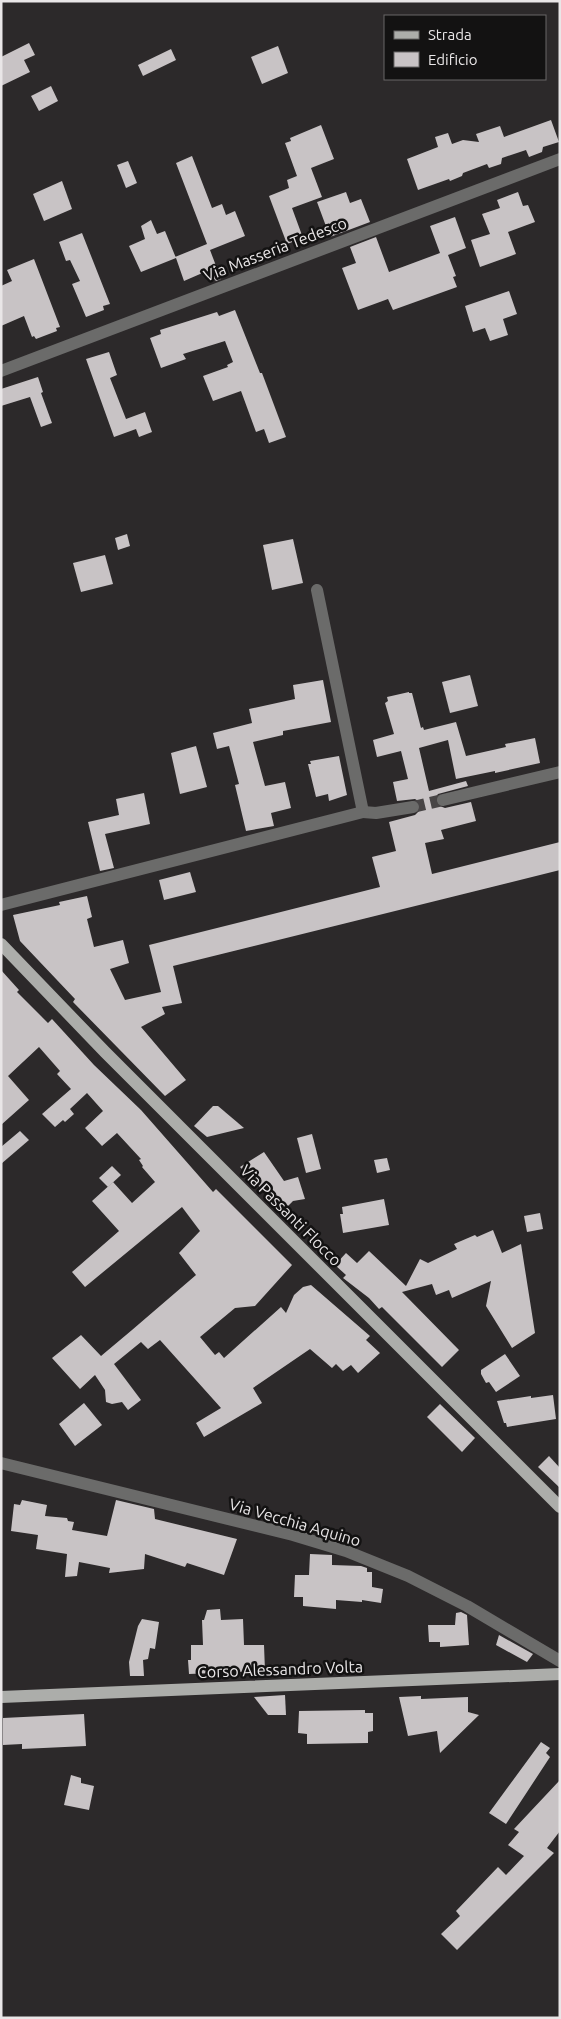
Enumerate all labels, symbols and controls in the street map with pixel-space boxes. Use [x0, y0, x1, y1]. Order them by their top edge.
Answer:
legend [384, 15, 546, 80]
text: Strada [428, 26, 472, 43]
text: Edificio [428, 51, 477, 68]
street label: Via Masseria Tedesco [201, 213, 349, 285]
street label: Via Passanti Flocco [237, 1161, 345, 1269]
street label: Via Vecchia Aquino [227, 1495, 363, 1549]
street label: Corso Alessandro Volta [197, 1657, 363, 1681]

